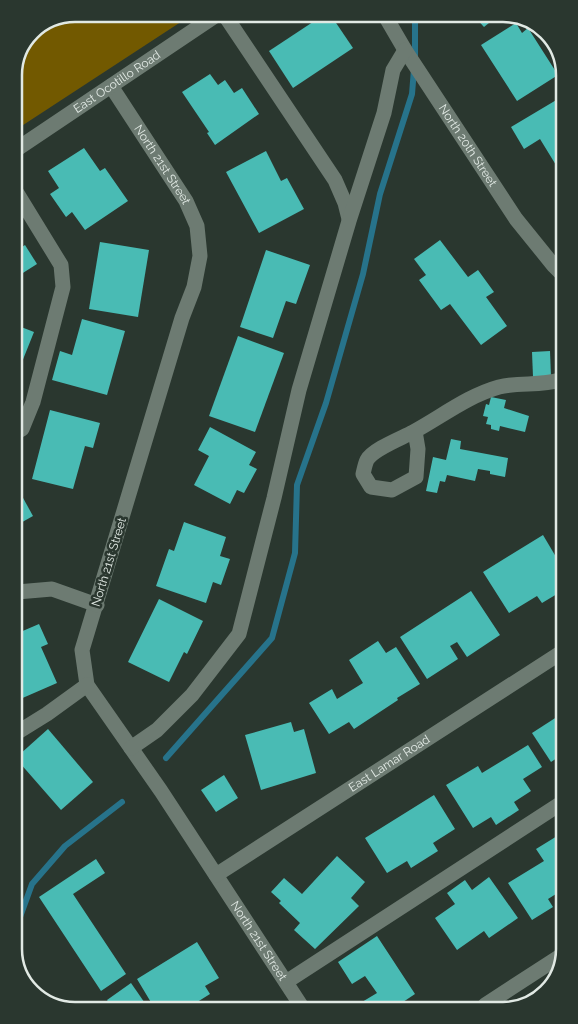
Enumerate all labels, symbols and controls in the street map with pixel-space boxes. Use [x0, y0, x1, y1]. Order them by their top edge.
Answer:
street label: East Ocotillo Road [71, 48, 163, 116]
street label: North 20th Street [436, 102, 500, 189]
street label: North 21st Street [131, 122, 194, 206]
street label: North 21st Street [89, 516, 129, 608]
street label: East Lamar Road [346, 732, 432, 795]
street label: North 21st Street [228, 898, 290, 983]

